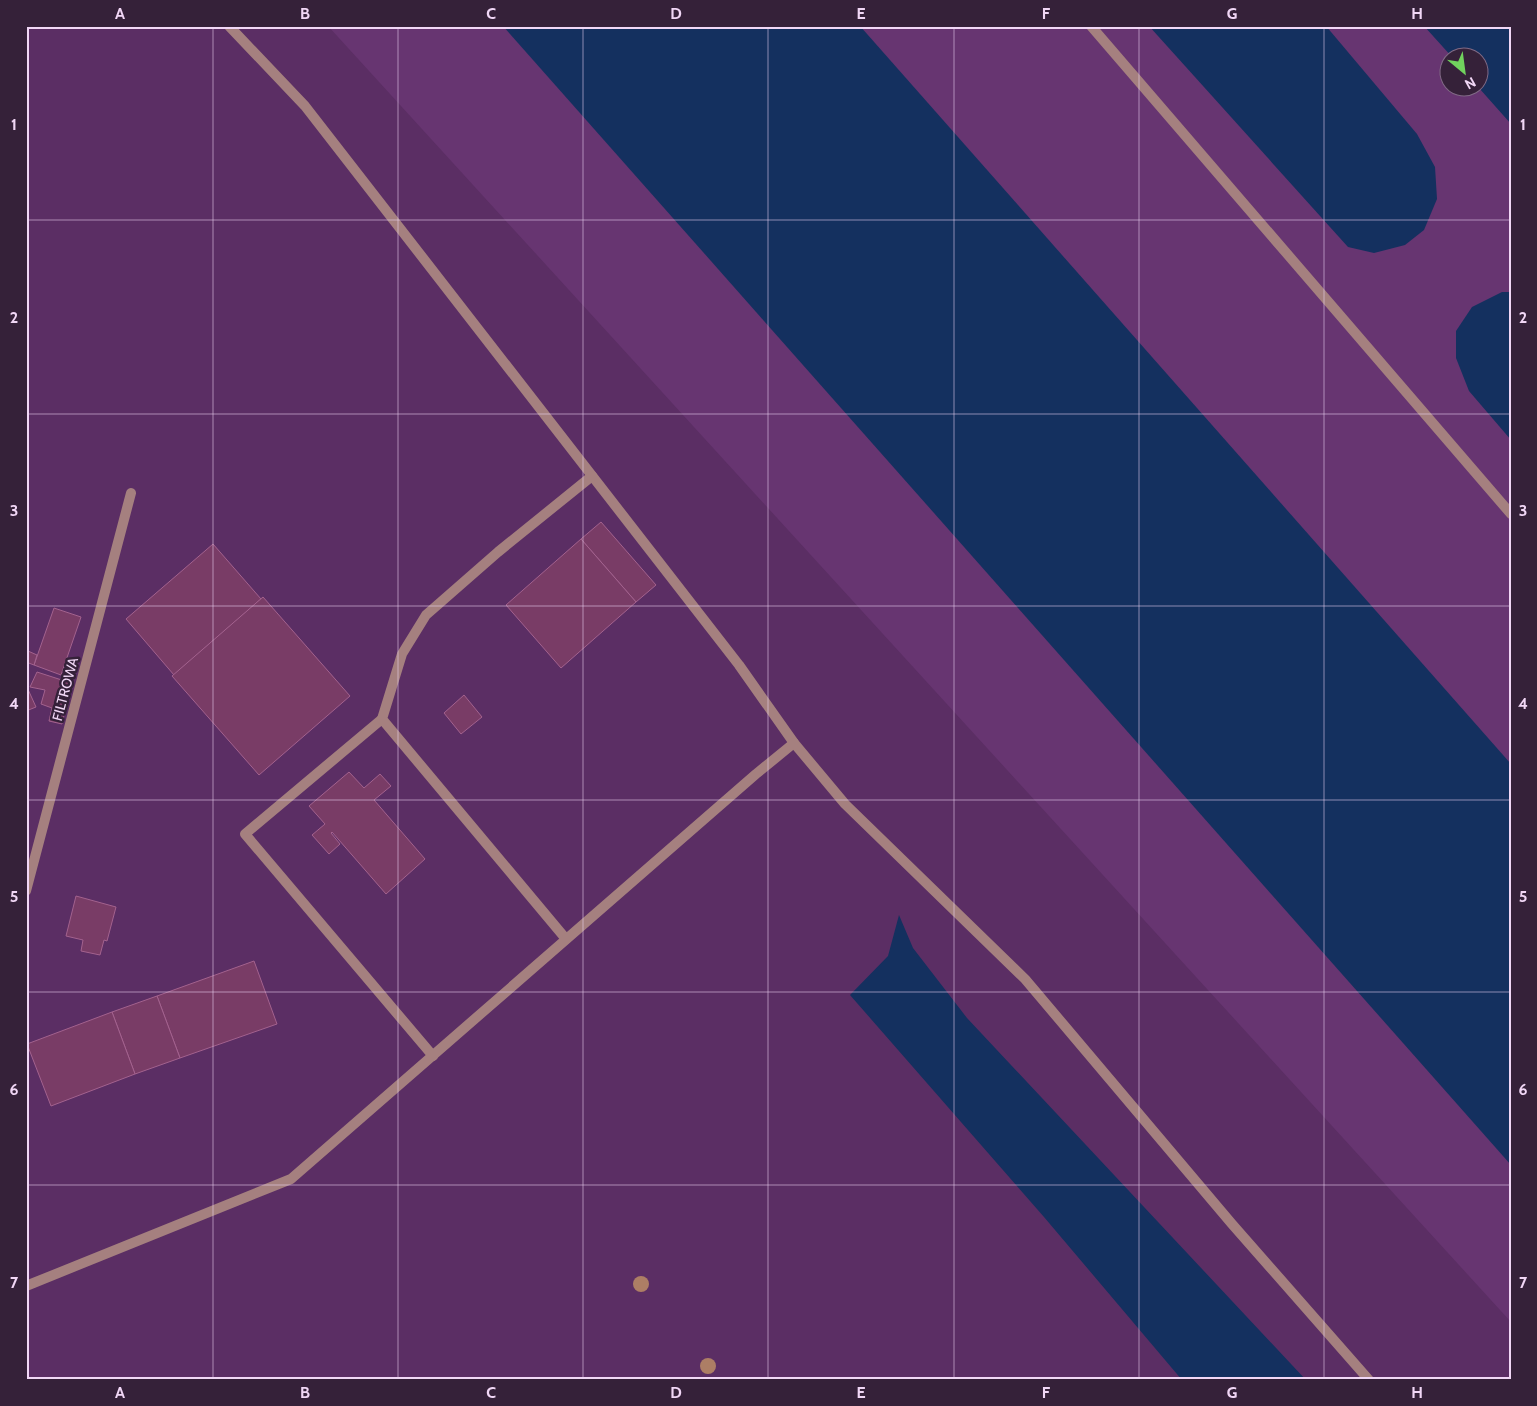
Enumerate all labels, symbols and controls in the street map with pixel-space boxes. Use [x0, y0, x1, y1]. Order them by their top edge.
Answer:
text: A [115, 4, 125, 23]
text: B [300, 4, 310, 23]
text: C [486, 4, 496, 23]
text: D [670, 4, 682, 23]
text: E [856, 4, 866, 23]
text: F [1042, 4, 1051, 23]
text: G [1227, 4, 1237, 23]
text: H [1411, 4, 1423, 23]
north arrow [1440, 48, 1490, 98]
text: N [1462, 73, 1479, 94]
text: 1 [11, 115, 17, 134]
text: 1 [1520, 115, 1526, 134]
text: 2 [10, 308, 18, 327]
text: 2 [1519, 308, 1527, 327]
text: 3 [10, 501, 18, 520]
text: 3 [1519, 501, 1527, 520]
street label: FILTROWA [48, 655, 82, 723]
text: 4 [9, 694, 19, 713]
text: 4 [1518, 694, 1528, 713]
text: 5 [10, 887, 18, 906]
text: 5 [1519, 887, 1527, 906]
text: 6 [10, 1080, 19, 1099]
text: 6 [1519, 1080, 1528, 1099]
text: 7 [10, 1273, 19, 1292]
text: 7 [1519, 1273, 1528, 1292]
text: A [115, 1383, 125, 1402]
text: B [300, 1383, 310, 1402]
text: C [486, 1383, 496, 1402]
text: D [670, 1383, 682, 1402]
text: E [856, 1383, 866, 1402]
text: F [1042, 1383, 1051, 1402]
text: G [1227, 1383, 1237, 1402]
text: H [1411, 1383, 1423, 1402]

